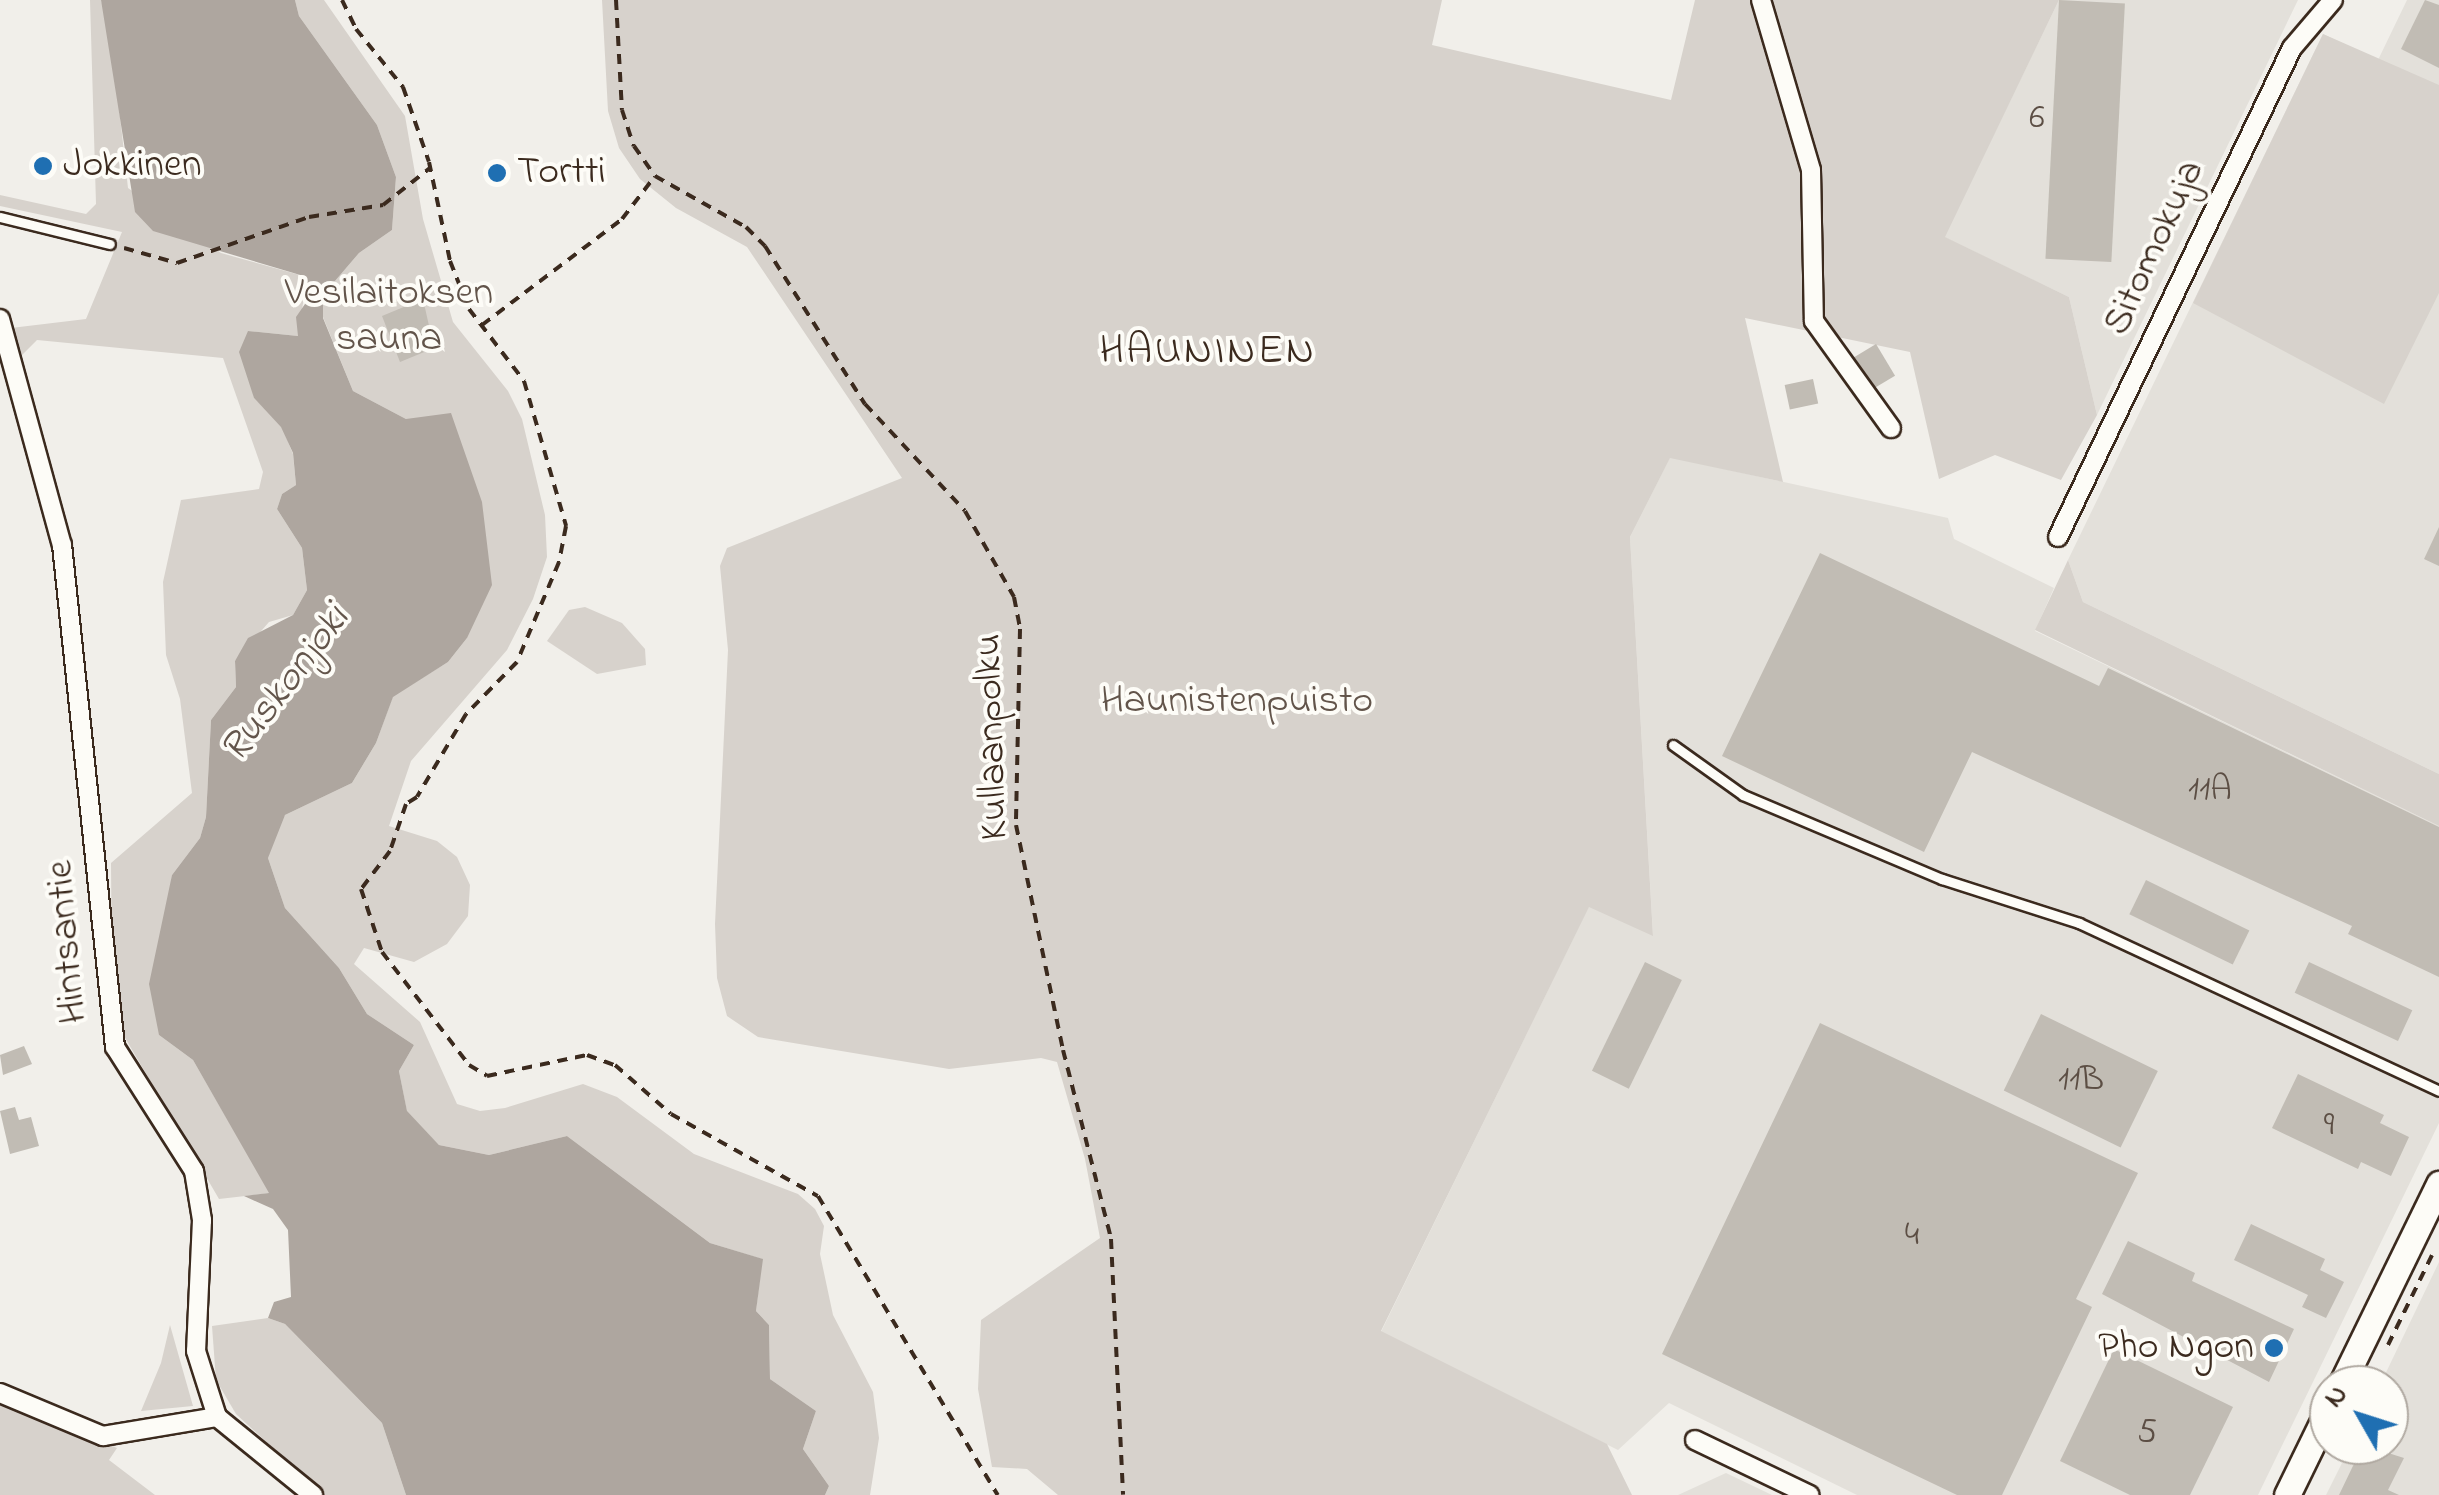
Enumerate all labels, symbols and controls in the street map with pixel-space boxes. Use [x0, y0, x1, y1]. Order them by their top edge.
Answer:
house number: 6 [2029, 98, 2045, 140]
place label: Jokkinen [63, 142, 202, 190]
place label: Tortti [517, 149, 606, 197]
street label: Sitomokuja [2094, 153, 2216, 343]
marker: Jokkinen [32, 155, 54, 177]
marker: Tortti [486, 162, 508, 184]
park label: Vesilaitoksen sauna [285, 270, 493, 364]
district label: HAUNINEN [1099, 327, 1317, 377]
water label: Ruskonjoki [210, 596, 362, 774]
street label: Kullaanpolku [965, 633, 1021, 841]
park label: Haunistenpuisto [1101, 678, 1373, 726]
house number: 11A [2188, 770, 2232, 812]
street label: Hintsantie [37, 858, 99, 1026]
house number: 11B [2058, 1060, 2104, 1102]
house number: 9 [2324, 1105, 2334, 1147]
house number: 4 [1905, 1215, 1919, 1257]
place label: Pho Ngon [2098, 1324, 2254, 1372]
marker: Pho Ngon [2263, 1337, 2285, 1359]
north arrow [2309, 1365, 2409, 1465]
text: N [2315, 1377, 2359, 1417]
house number: 5 [2137, 1413, 2157, 1455]

